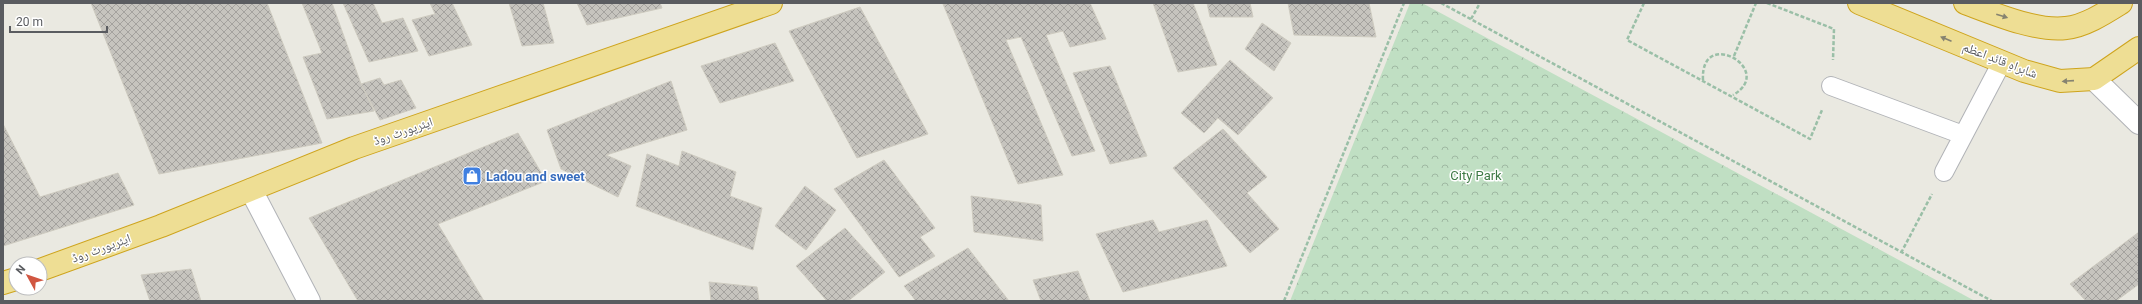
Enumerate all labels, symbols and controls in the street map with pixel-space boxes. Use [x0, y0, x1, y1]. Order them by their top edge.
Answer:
scale bar [10, 8, 107, 34]
one-way arrow [1996, 13, 2008, 19]
text: 20 m [16, 15, 43, 29]
one-way arrow [1939, 36, 1951, 42]
street label: شاہراہِ قائدِ اعظم [1960, 39, 2039, 82]
one-way arrow [2062, 77, 2074, 84]
street label: ایئرپورٹ روڈ [371, 114, 435, 149]
shop icon: Ladou and sweet [461, 165, 483, 187]
park label: City Park [1450, 168, 1502, 183]
place label: Ladou and sweet [486, 169, 585, 184]
street label: ایئرپورٹ روڈ [69, 230, 133, 267]
north arrow [8, 256, 48, 296]
text: N [13, 263, 28, 277]

